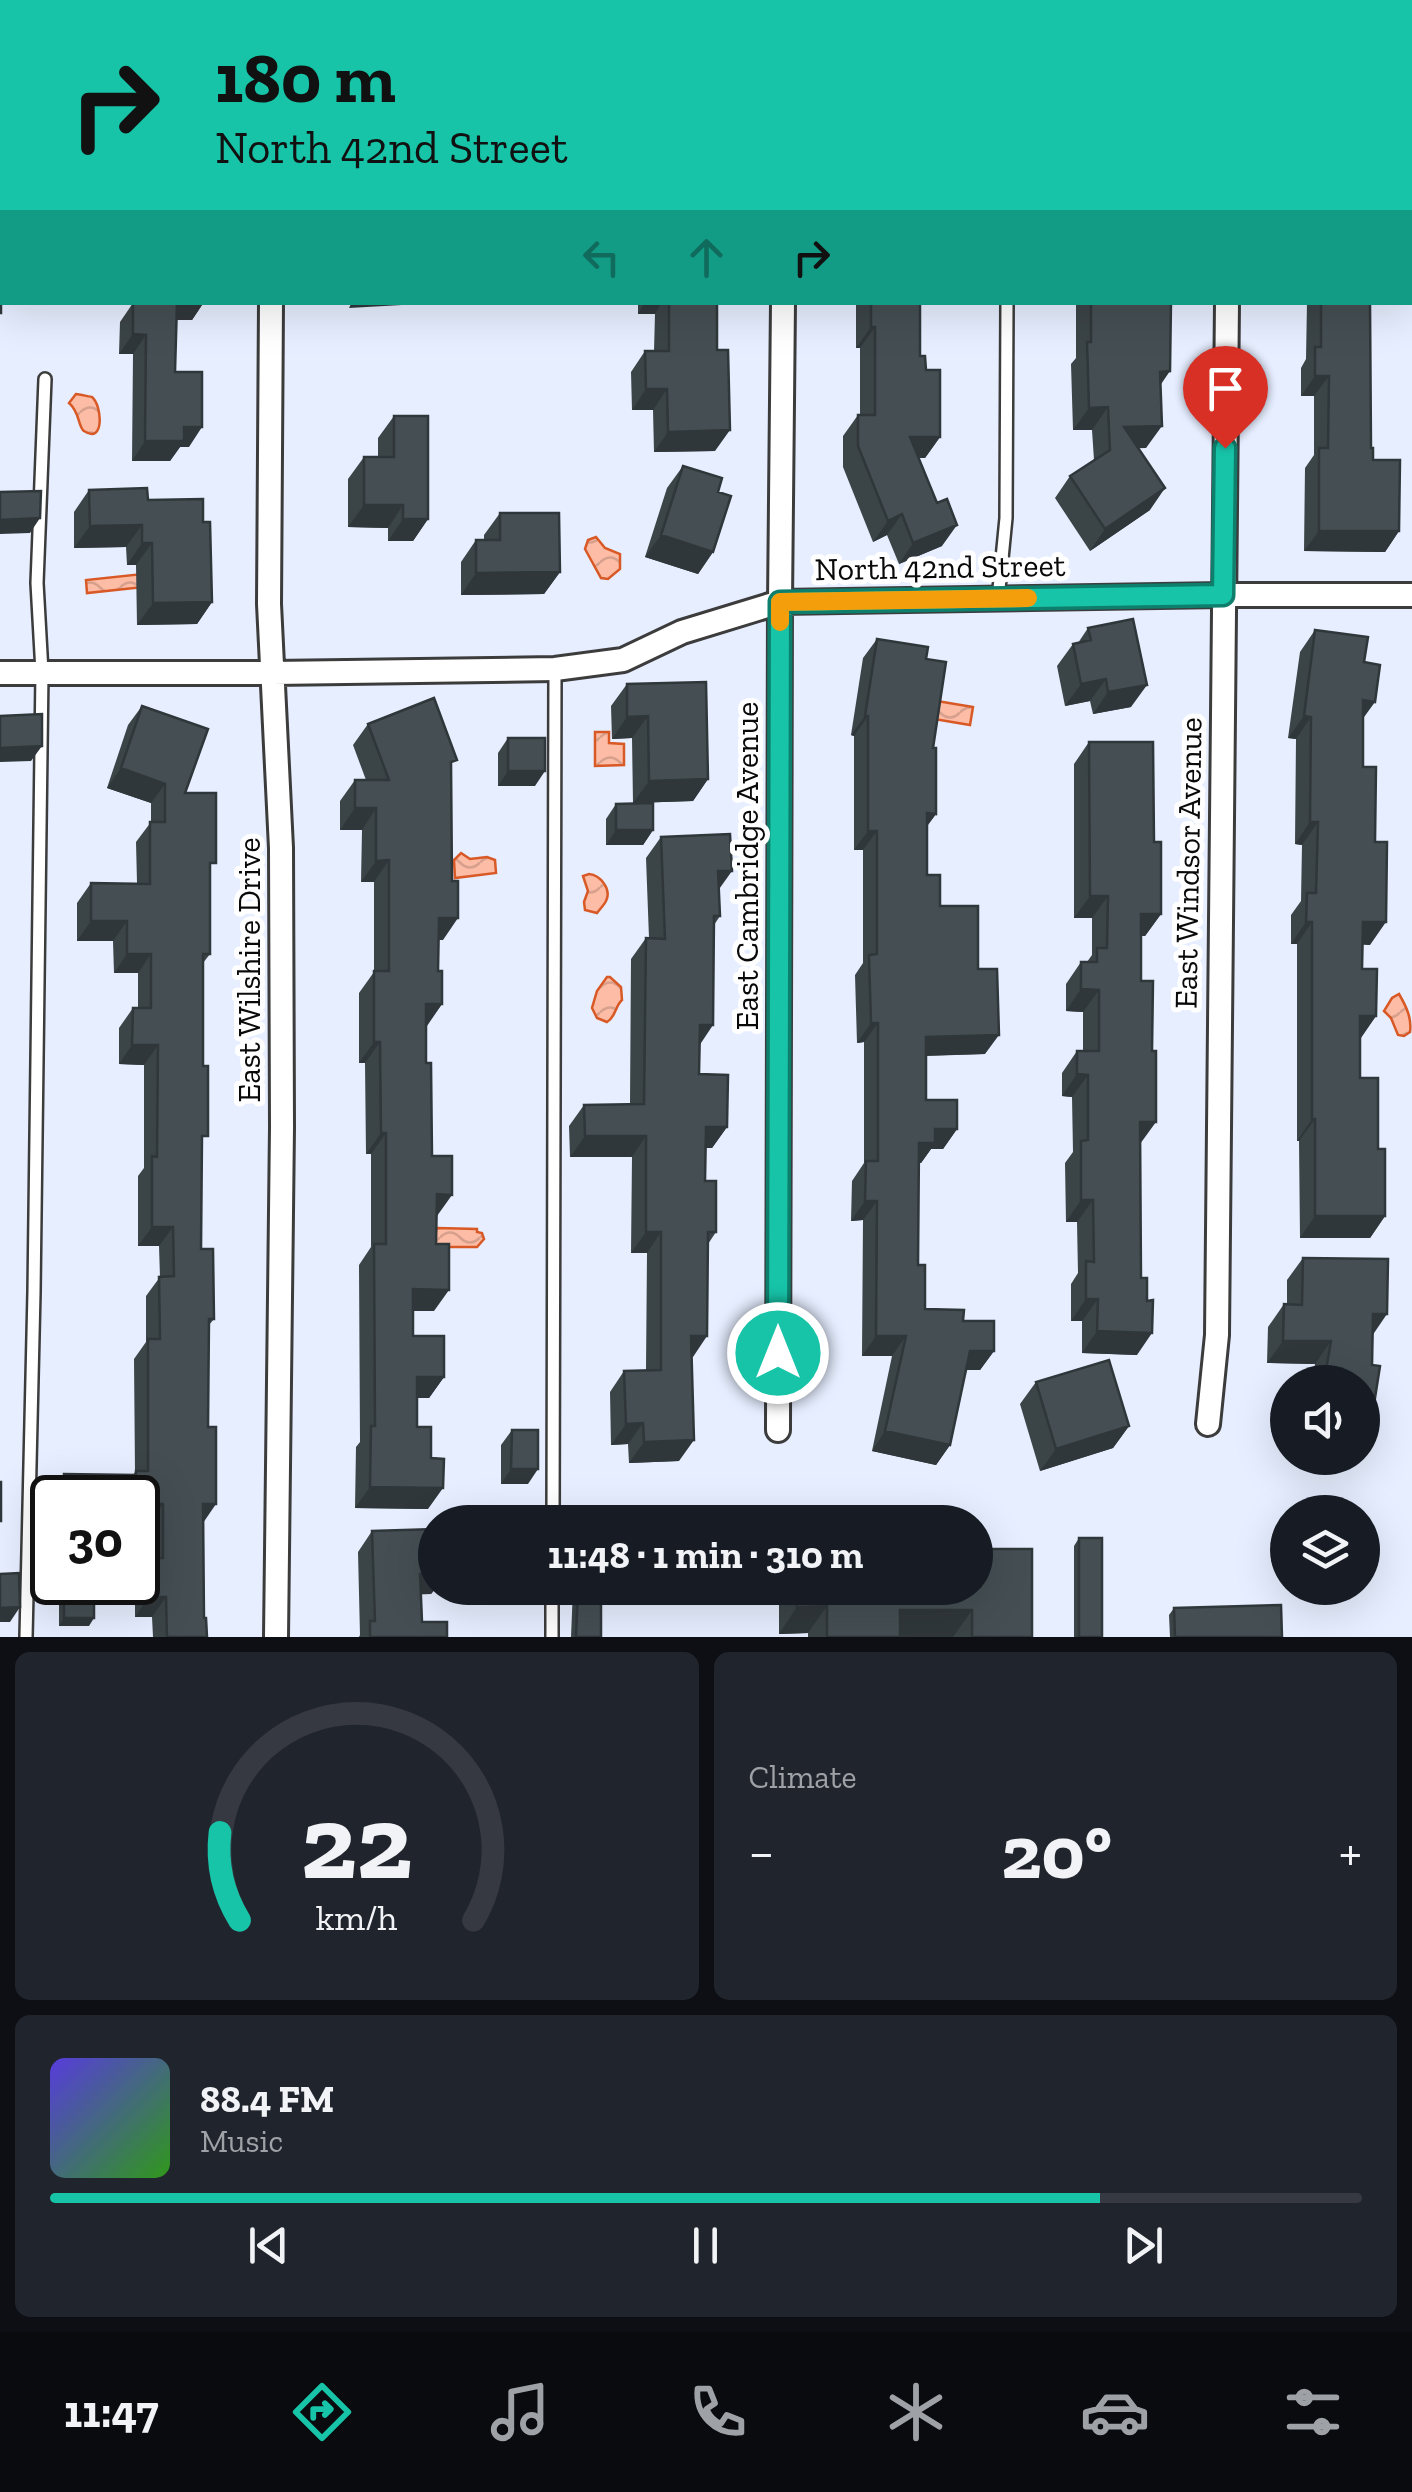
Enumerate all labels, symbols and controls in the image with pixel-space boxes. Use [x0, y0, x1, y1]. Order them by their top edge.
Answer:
text: 180 m [215, 36, 396, 120]
icon: right [50, 40, 180, 170]
text: North 42nd Street [215, 121, 568, 175]
icon: left [574, 230, 629, 285]
icon: ahead [679, 230, 734, 285]
icon: right [784, 230, 839, 285]
pin [1183, 346, 1268, 449]
icon: arrive [1198, 361, 1253, 416]
street label: North 42nd Street [814, 546, 1066, 588]
street label: East Cambridge Avenue [728, 702, 766, 1030]
street label: East Windsor Avenue [1166, 717, 1210, 1009]
street label: East Wilshire Drive [230, 837, 268, 1103]
position arrow [726, 1301, 830, 1405]
map controls [1270, 1365, 1380, 1605]
button: sound [1270, 1365, 1380, 1475]
speed limit sign: 30 [30, 1475, 160, 1605]
button: layers [1270, 1495, 1380, 1605]
text: 11:48 · 1 min · 310 m [548, 1532, 863, 1578]
text: Climate [749, 1758, 857, 1796]
text: 22 [301, 1780, 413, 1905]
text: 20° [1001, 1807, 1112, 1897]
text: − [749, 1819, 774, 1885]
text: + [1339, 1819, 1362, 1885]
text: km/h [316, 1896, 398, 1939]
text: 88.4 FM [200, 2076, 334, 2122]
text: Music [200, 2122, 283, 2160]
icon: previous [241, 2218, 296, 2273]
icon: pause [678, 2218, 733, 2273]
icon: next [1116, 2218, 1171, 2273]
icon: directions [287, 2377, 357, 2447]
icon: music [485, 2377, 555, 2447]
icon: phone [683, 2377, 753, 2447]
icon: climate [881, 2377, 951, 2447]
icon: car [1080, 2377, 1150, 2447]
icon: filters [1278, 2377, 1348, 2447]
text: 11:47 [64, 2385, 159, 2439]

